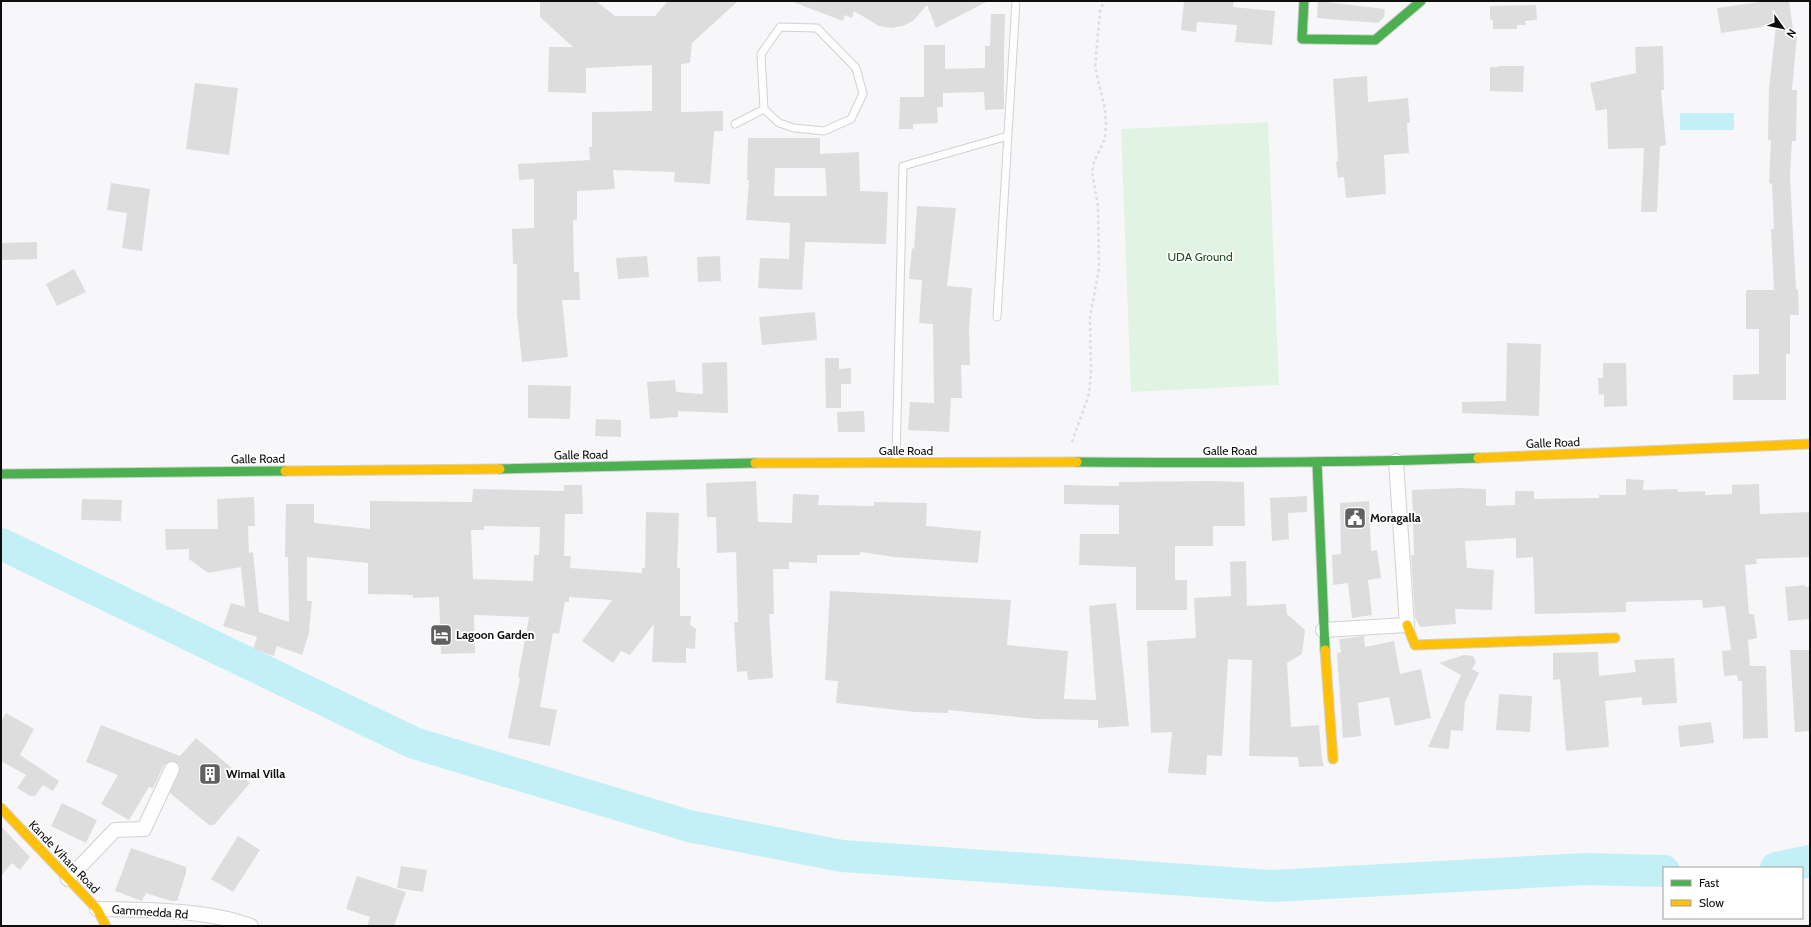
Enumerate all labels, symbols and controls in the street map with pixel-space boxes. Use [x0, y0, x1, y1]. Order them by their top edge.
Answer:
north arrow [1763, 8, 1803, 48]
text: N [1783, 26, 1799, 41]
park label: UDA Ground [1167, 249, 1233, 264]
street label: Galle Road [1526, 434, 1580, 451]
street label: Galle Road [879, 443, 933, 458]
street label: Galle Road [1203, 443, 1257, 458]
street label: Galle Road [554, 447, 608, 462]
street label: Galle Road [231, 451, 285, 466]
public building icon: Moragalla [1342, 505, 1368, 531]
place label: Moragalla [1370, 510, 1421, 525]
hotel icon: Lagoon Garden [428, 622, 454, 648]
place label: Lagoon Garden [456, 627, 534, 642]
building icon: Wimal Villa [197, 761, 223, 787]
place label: Wimal Villa [226, 766, 285, 781]
street label: Kande Vihara Road [26, 817, 103, 896]
legend [1663, 867, 1803, 919]
text: Fast [1699, 875, 1719, 890]
text: Slow [1699, 895, 1724, 910]
street label: Gammedda Rd [111, 901, 189, 922]

